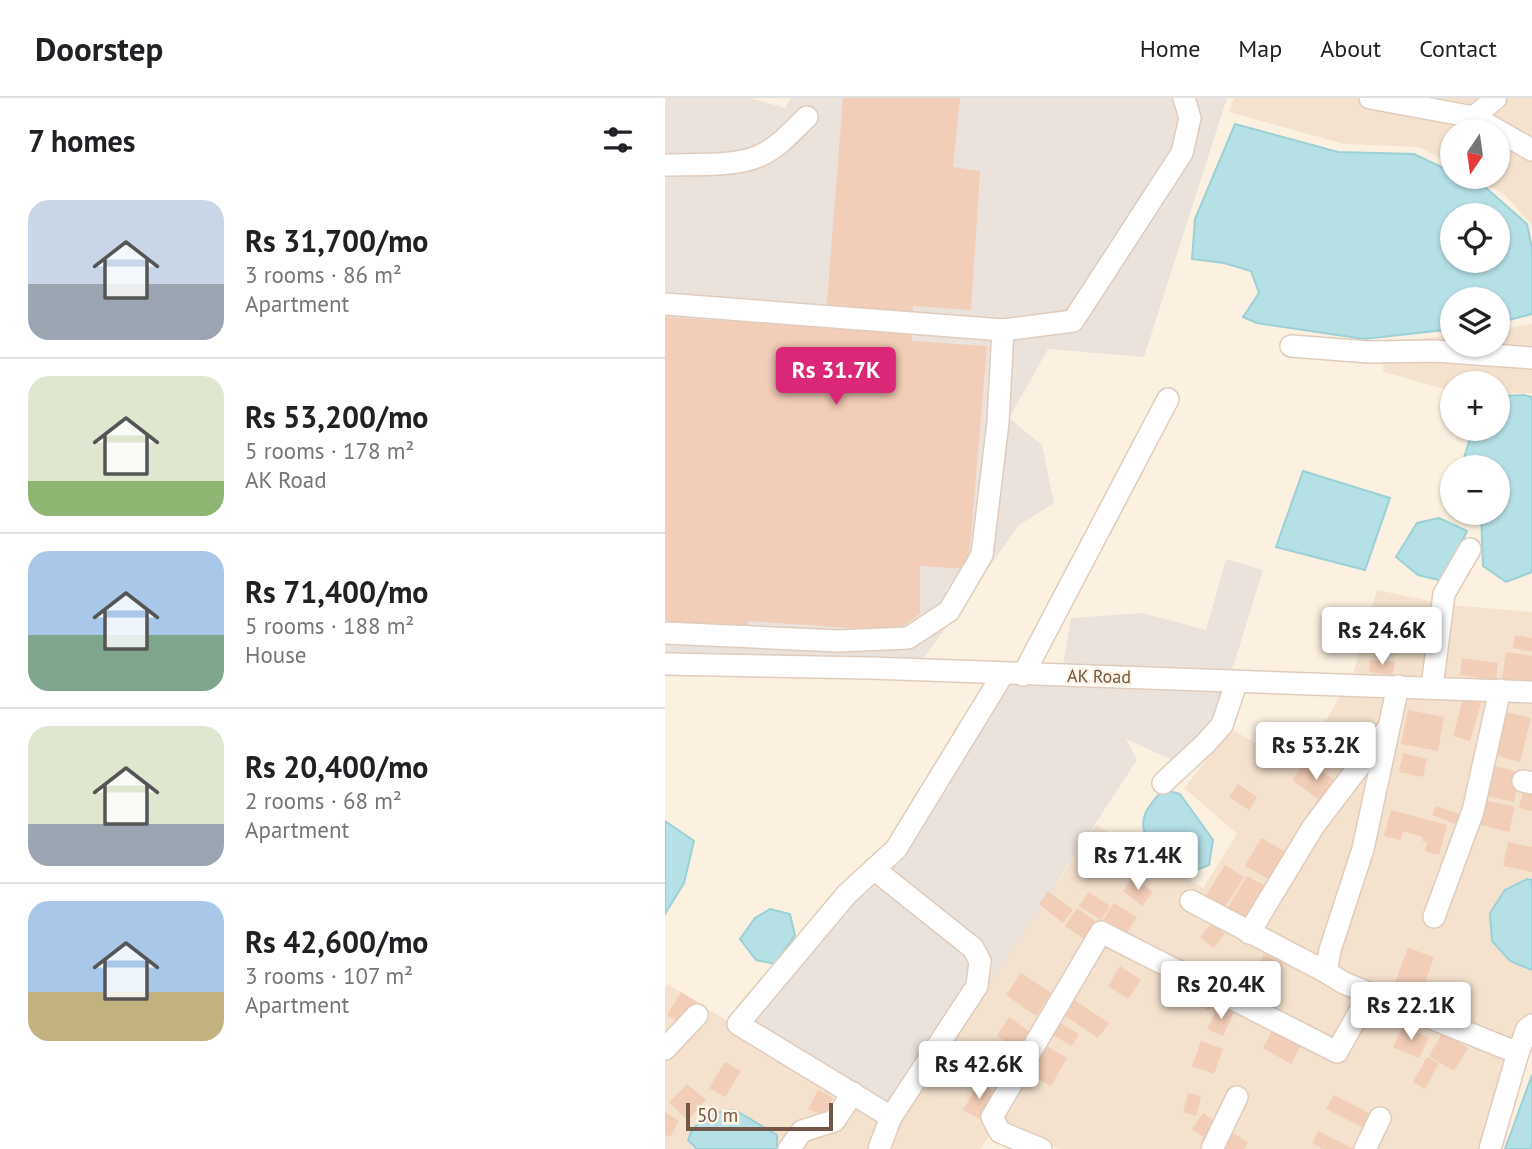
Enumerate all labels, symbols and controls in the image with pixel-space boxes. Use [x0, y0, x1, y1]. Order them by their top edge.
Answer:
text: Doorstep [35, 27, 163, 70]
text: Home [1140, 33, 1200, 64]
text: Map [1238, 33, 1282, 64]
text: About [1320, 33, 1381, 64]
text: Contact [1419, 33, 1497, 64]
north arrow [1440, 119, 1510, 189]
map controls [1440, 119, 1510, 525]
text: 7 homes [28, 121, 136, 160]
icon: filters [599, 121, 637, 159]
button: locate [1440, 203, 1510, 273]
text: Rs 31,700/mo [245, 221, 428, 260]
icon: home [84, 228, 168, 312]
text: 3 rooms · 86 m² [245, 260, 402, 289]
button: layers [1440, 287, 1510, 357]
text: Apartment [245, 289, 349, 318]
pin: Rs 31.7K [764, 348, 908, 407]
text: Rs 31.7K [792, 355, 880, 384]
button: + [1440, 371, 1510, 441]
text: Rs 53,200/mo [245, 397, 428, 436]
icon: home [84, 404, 168, 488]
text: 5 rooms · 178 m² [245, 436, 414, 465]
button: − [1440, 455, 1510, 525]
text: AK Road [245, 465, 327, 494]
text: Rs 71,400/mo [245, 572, 428, 611]
icon: home [84, 579, 168, 663]
pin: Rs 24.6K [1310, 608, 1454, 667]
text: 5 rooms · 188 m² [245, 611, 414, 640]
text: Rs 24.6K [1338, 615, 1426, 644]
text: House [245, 640, 307, 669]
street label: AK Road [1067, 664, 1131, 688]
pin: Rs 53.2K [1244, 722, 1388, 782]
text: Rs 53.2K [1272, 730, 1360, 759]
text: Rs 20,400/mo [245, 747, 428, 786]
icon: home [84, 754, 168, 838]
text: 2 rooms · 68 m² [245, 786, 402, 815]
text: Apartment [245, 815, 349, 844]
pin: Rs 71.4K [1066, 832, 1210, 892]
text: Rs 71.4K [1094, 840, 1182, 869]
text: Rs 42,600/mo [245, 922, 428, 961]
icon: home [84, 929, 168, 1013]
text: 3 rooms · 107 m² [245, 961, 413, 990]
pin: Rs 20.4K [1149, 962, 1293, 1021]
text: Rs 20.4K [1177, 969, 1265, 998]
pin: Rs 22.1K [1339, 982, 1483, 1042]
text: Apartment [245, 990, 349, 1019]
text: Rs 22.1K [1367, 990, 1455, 1019]
pin: Rs 42.6K [907, 1042, 1051, 1101]
text: Rs 42.6K [935, 1049, 1023, 1078]
scale bar [686, 1100, 833, 1132]
text: 50 m [697, 1103, 738, 1127]

